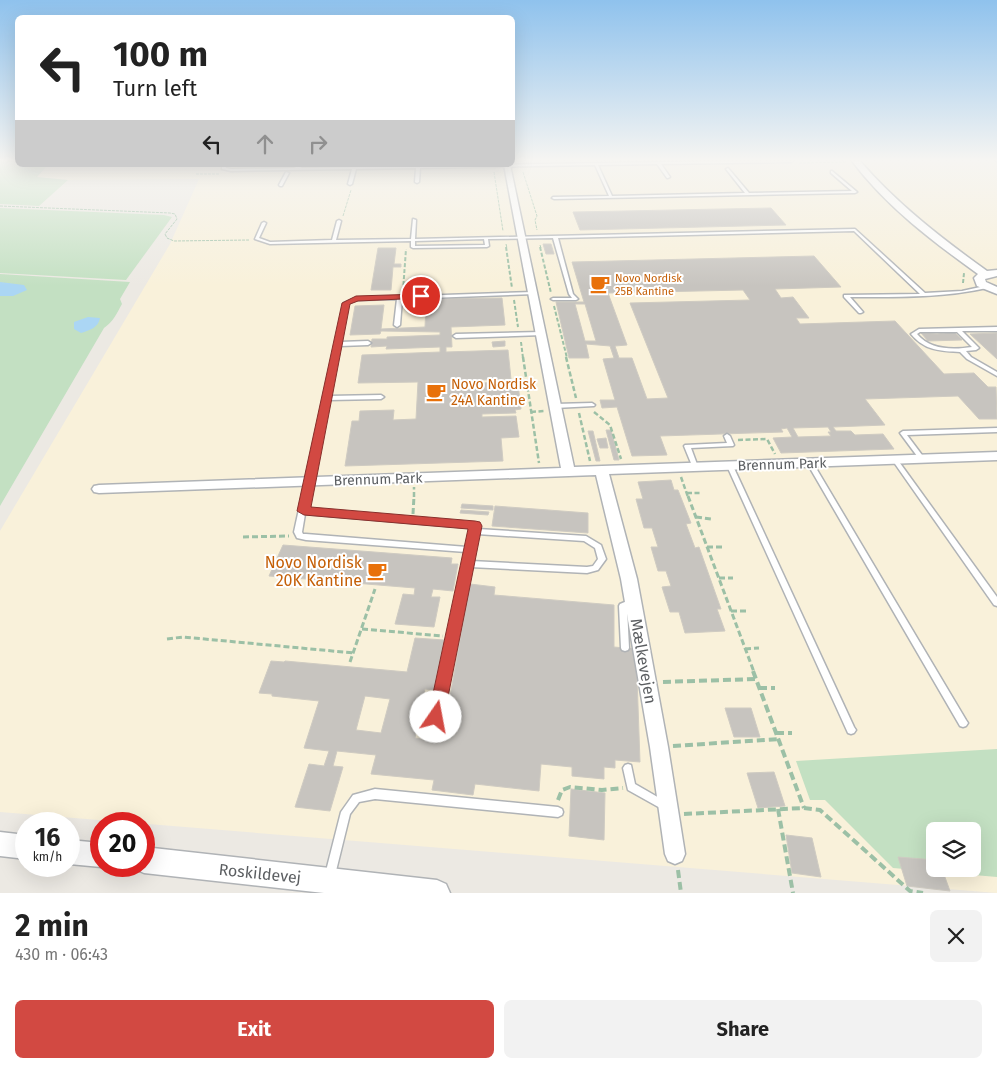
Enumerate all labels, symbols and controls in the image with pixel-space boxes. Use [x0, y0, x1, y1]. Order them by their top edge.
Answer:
text: 100 m [113, 33, 208, 75]
icon: left [30, 35, 95, 100]
text: Turn left [113, 75, 197, 102]
icon: left [198, 130, 226, 158]
icon: ahead [251, 130, 279, 158]
icon: right [304, 130, 332, 158]
place label: Novo Nordisk 25B Kantine [615, 272, 682, 298]
cafe icon: Novo Nordisk 25B Kantine [589, 273, 611, 295]
pin [400, 275, 442, 317]
icon: arrive [407, 282, 435, 310]
place label: Novo Nordisk 24A Kantine [451, 376, 537, 409]
cafe icon: Novo Nordisk 24A Kantine [425, 381, 447, 403]
street label: Brennum Park [737, 454, 828, 475]
street label: Brennum Park [333, 469, 424, 490]
place label: Novo Nordisk 20K Kantine [265, 553, 363, 590]
cafe icon: Novo Nordisk 20K Kantine [366, 560, 388, 582]
street label: Mælkevejen [627, 617, 660, 705]
position arrow [409, 690, 461, 742]
speed limit sign: 20 [90, 812, 155, 877]
map controls [926, 822, 981, 877]
button: layers [926, 822, 981, 877]
text: 16 [35, 823, 60, 853]
text: km/h [33, 850, 62, 864]
street label: Roskildevej [218, 860, 302, 887]
text: 2 min [15, 908, 89, 944]
button: close [930, 910, 982, 962]
text: 430 m · 06:43 [15, 945, 108, 964]
button: Exit [15, 1000, 494, 1058]
button: Share [504, 1000, 982, 1058]

